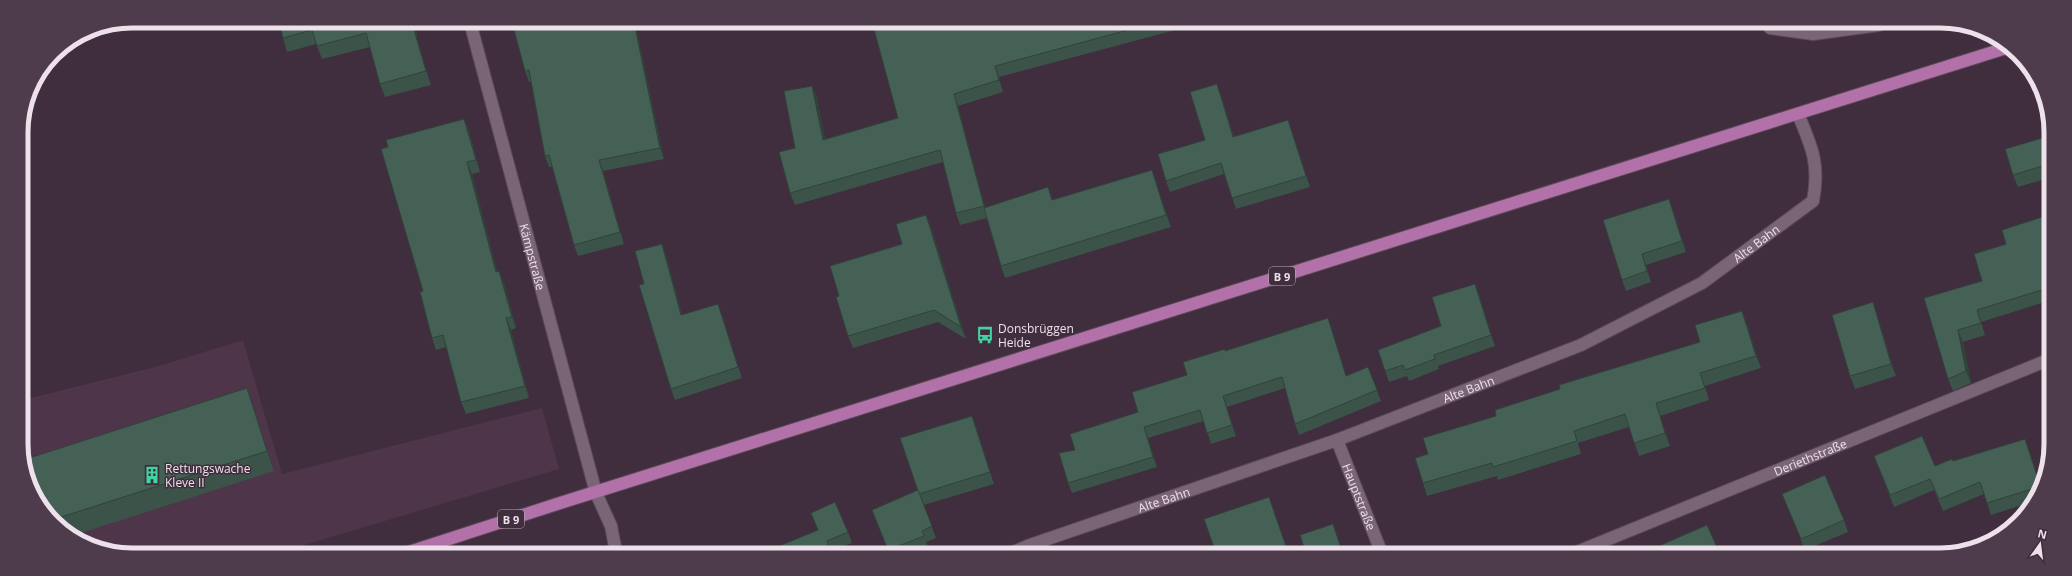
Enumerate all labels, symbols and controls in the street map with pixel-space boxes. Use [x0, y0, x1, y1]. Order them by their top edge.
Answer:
street label: Alte Bahn [1729, 220, 1783, 266]
street label: Kämpstraße [516, 222, 550, 292]
road number: B 9 [1269, 267, 1295, 285]
place label: Donsbrüggen Heide [998, 320, 1074, 351]
bus stop icon: Donsbrüggen Heide [975, 325, 995, 345]
street label: Alte Bahn [1440, 371, 1497, 407]
street label: Deriethstraße [1771, 434, 1849, 480]
place label: Rettungswache Kleve II [165, 460, 251, 491]
street label: Hauptstraße [1339, 461, 1380, 533]
building icon: Rettungswache Kleve II [142, 465, 162, 485]
street label: Alte Bahn [1136, 482, 1192, 516]
road number: B 9 [498, 510, 524, 528]
north arrow [2020, 524, 2060, 564]
text: N [2036, 525, 2049, 542]

